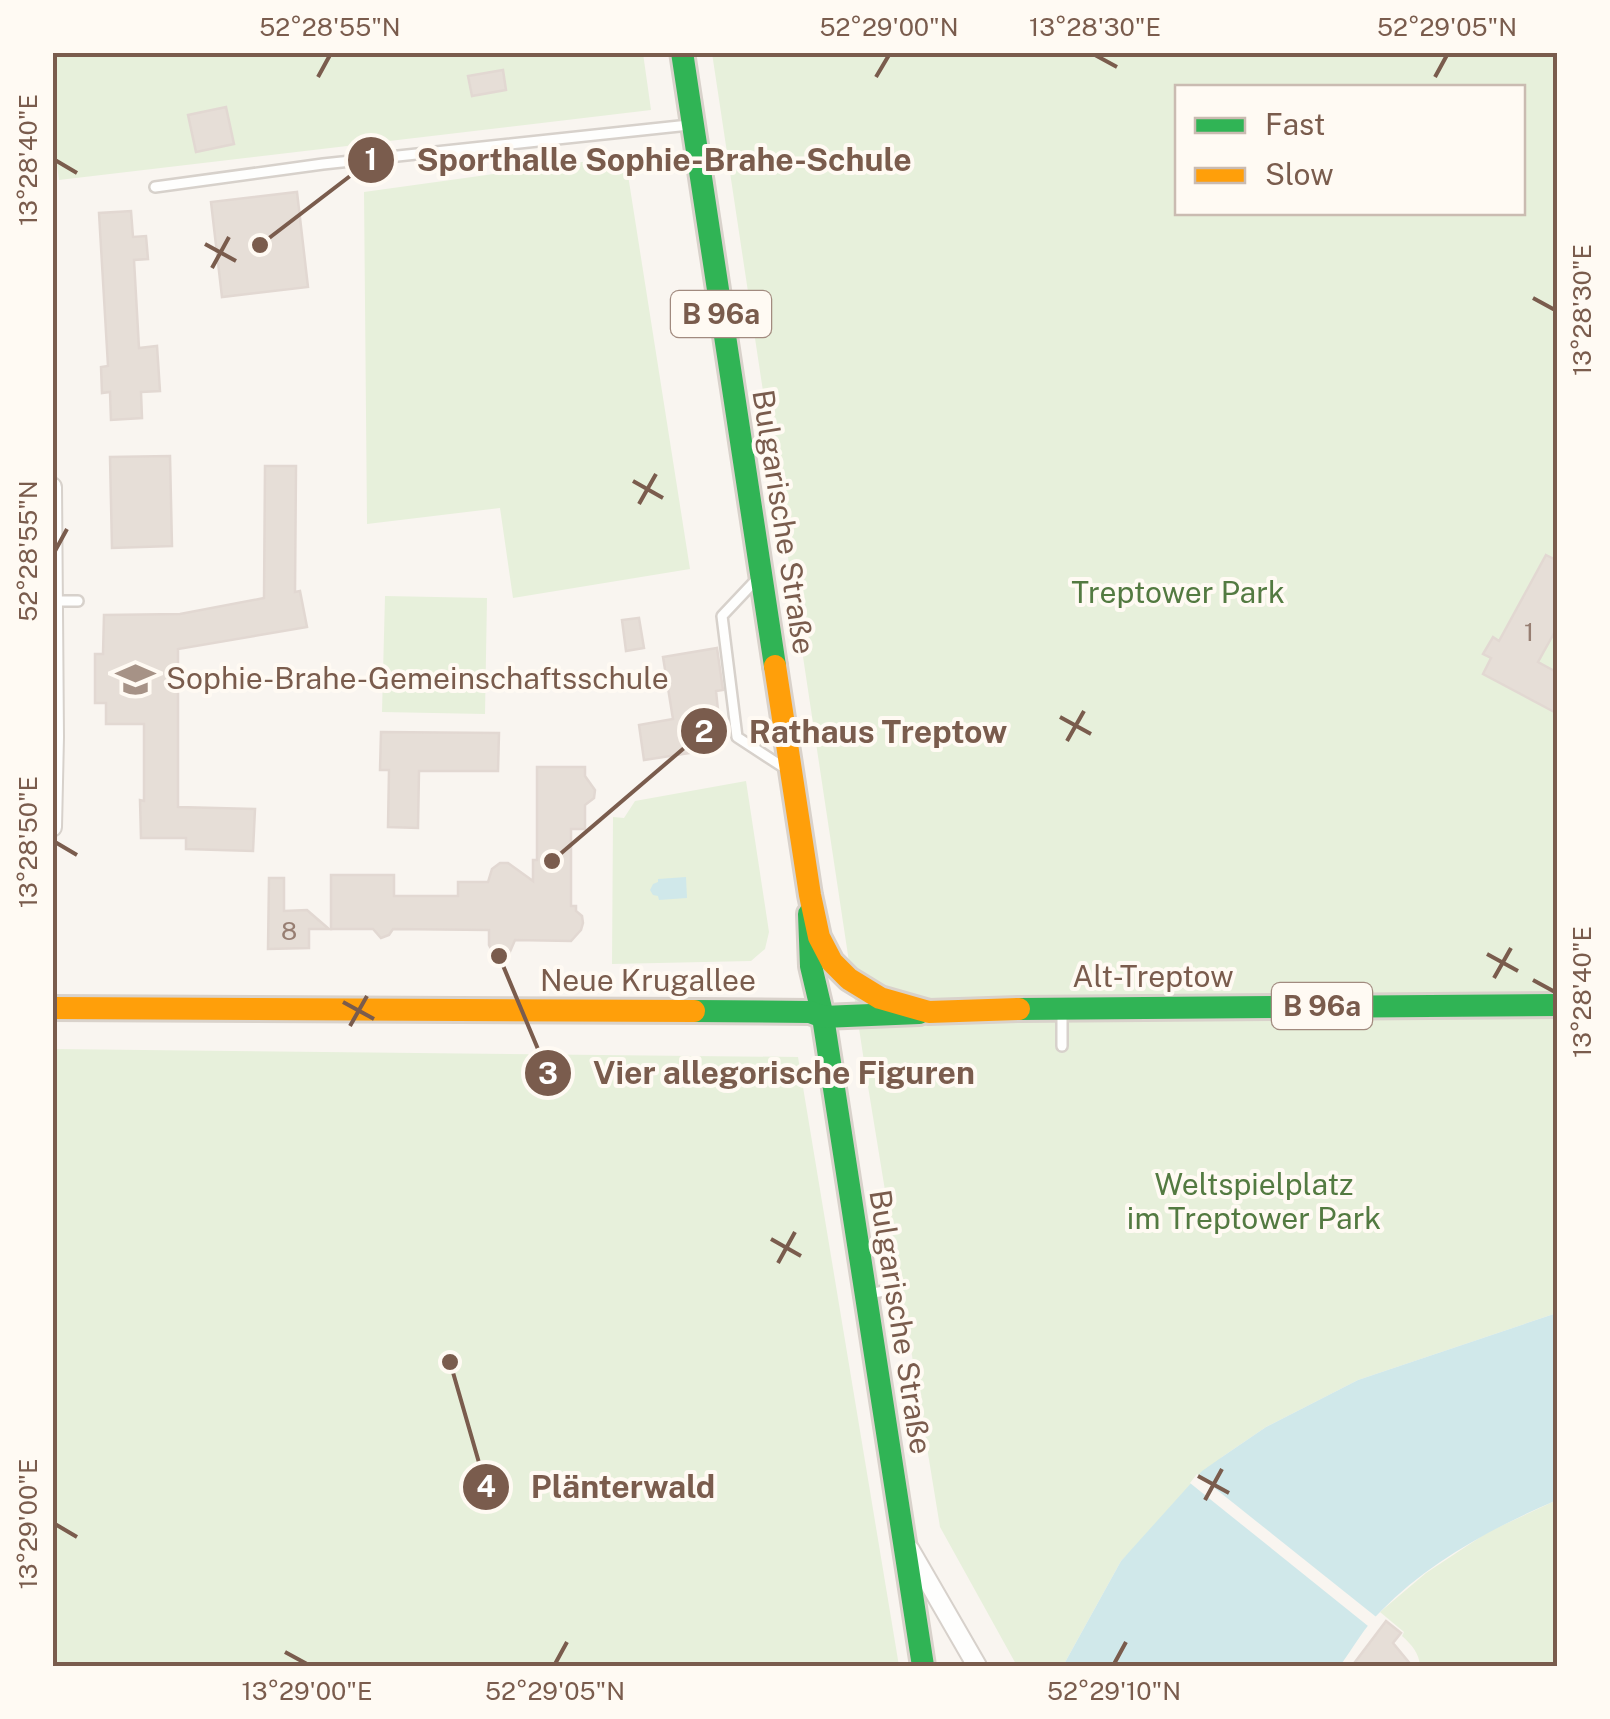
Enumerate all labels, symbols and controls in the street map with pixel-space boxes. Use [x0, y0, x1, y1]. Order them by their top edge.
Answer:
text: 52°28'55"N [259, 12, 401, 42]
text: 52°29'00"N [819, 12, 959, 42]
text: 13°28'30"E [1029, 12, 1161, 42]
text: 52°29'05"N [1377, 12, 1517, 42]
legend [1175, 85, 1525, 215]
text: 13°28'40"E [13, 94, 43, 226]
text: Fast [1265, 106, 1325, 142]
callout: Sporthalle Sophie-Brahe-Schule [346, 129, 932, 191]
text: 1 [365, 141, 377, 177]
text: Sporthalle Sophie-Brahe-Schule [416, 141, 912, 178]
text: Slow [1265, 156, 1334, 192]
text: 13°28'30"E [1567, 244, 1597, 376]
road number: B 96a [671, 291, 771, 337]
street label: Bulgarische Straße [745, 387, 823, 657]
text: 52°28'55"N [13, 480, 43, 622]
park label: Treptower Park [1071, 574, 1285, 610]
house number: 1 [1524, 617, 1534, 647]
school or university icon: Sophie-Brahe-Gemeinschaftsschule [115, 658, 157, 700]
place label: Sophie-Brahe-Gemeinschaftsschule [166, 660, 669, 696]
callout: Rathaus Treptow [679, 700, 1028, 762]
text: 2 [694, 713, 714, 749]
text: Rathaus Treptow [749, 713, 1007, 750]
text: 13°28'50"E [13, 776, 43, 908]
house number: 8 [281, 916, 297, 946]
text: 13°28'40"E [1567, 926, 1597, 1058]
street label: Alt-Treptow [1072, 958, 1234, 994]
street label: Neue Krugallee [540, 962, 756, 998]
road number: B 96a [1272, 983, 1372, 1029]
callout: Vier allegorische Figuren [523, 1042, 995, 1104]
text: Vier allegorische Figuren [593, 1054, 975, 1091]
text: 3 [538, 1055, 558, 1091]
park label: Weltspielplatz im Treptower Park [1127, 1166, 1381, 1236]
street label: Bulgarische Straße [862, 1187, 940, 1457]
callout: Plänterwald [461, 1456, 735, 1518]
text: 13°29'00"E [13, 1459, 43, 1589]
text: 4 [476, 1468, 496, 1504]
text: Plänterwald [531, 1468, 715, 1505]
text: 13°29'00"E [242, 1676, 372, 1706]
text: 52°29'05"N [485, 1676, 625, 1706]
text: 52°29'10"N [1047, 1676, 1181, 1706]

